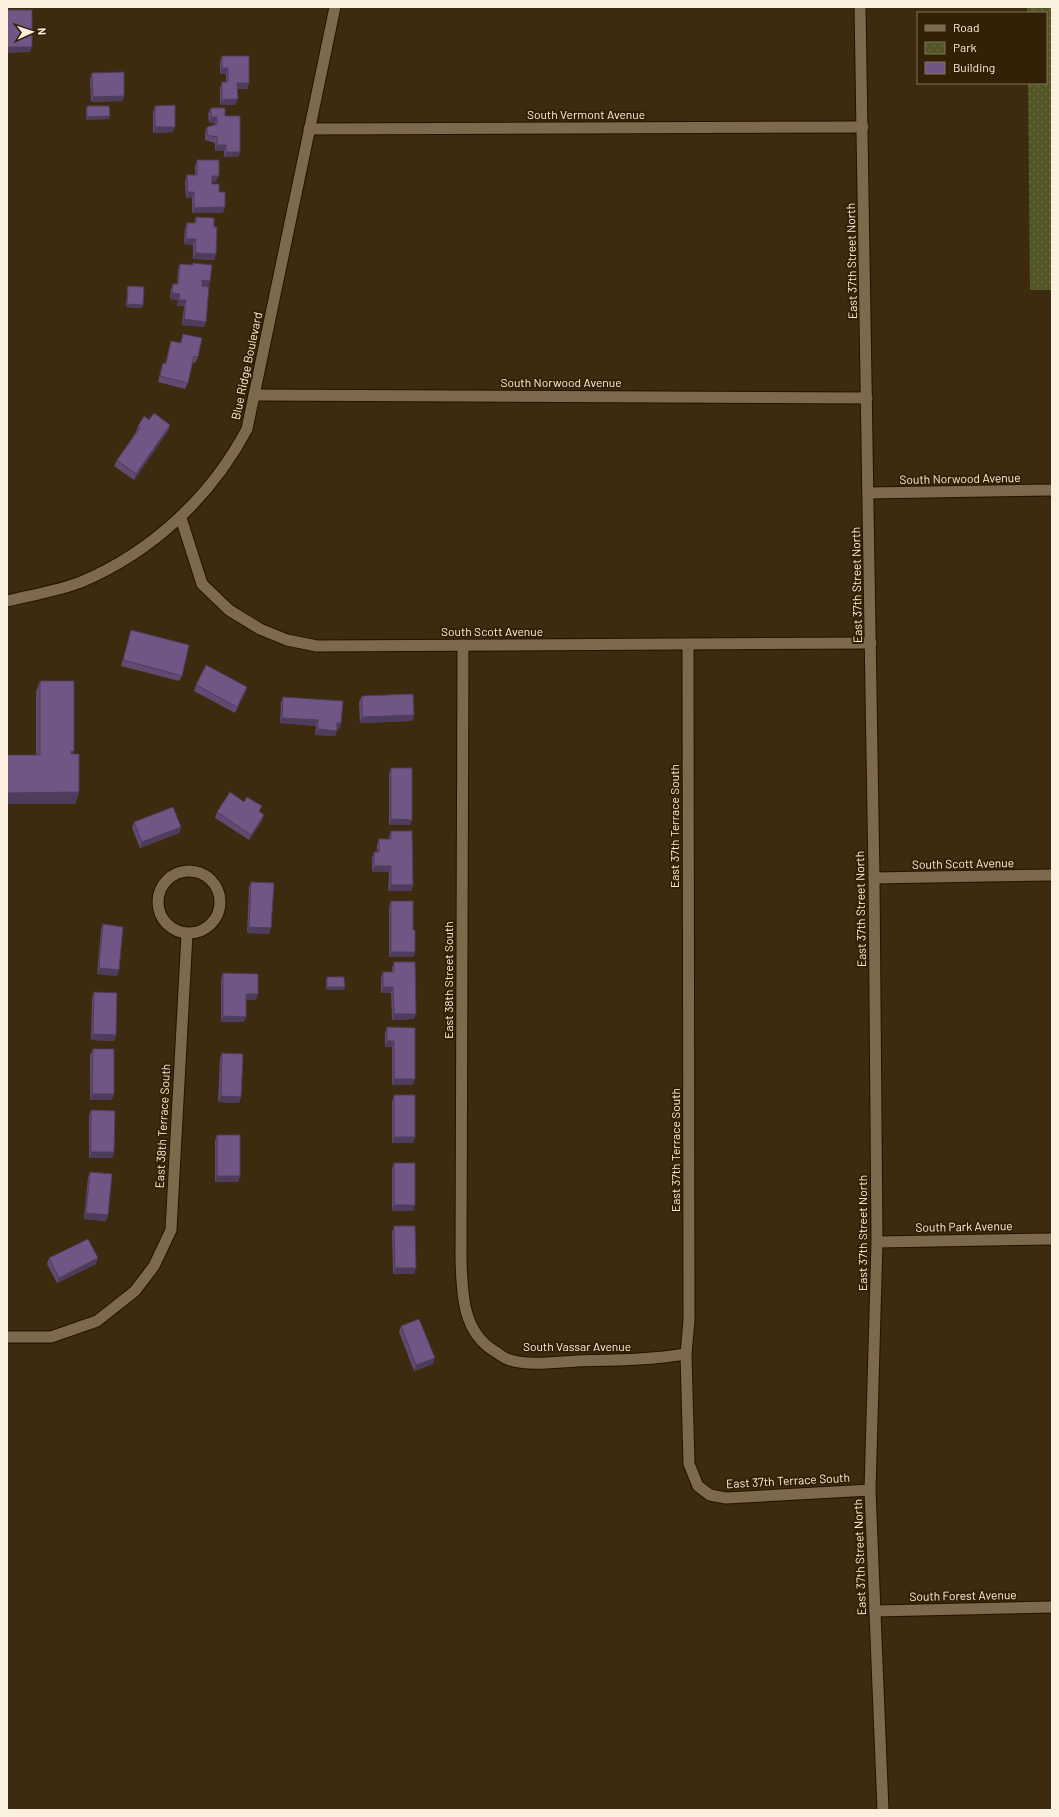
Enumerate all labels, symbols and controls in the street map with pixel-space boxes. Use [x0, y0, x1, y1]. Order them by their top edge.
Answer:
north arrow [12, 12, 52, 52]
legend [917, 12, 1047, 84]
text: Road [953, 20, 980, 34]
text: N [36, 27, 49, 35]
text: Park [953, 40, 977, 54]
text: Building [953, 60, 995, 74]
street label: South Vermont Avenue [527, 107, 645, 121]
street label: East 37th Street North [843, 203, 859, 319]
street label: Blue Ridge Boulevard [228, 311, 264, 421]
street label: South Norwood Avenue [500, 375, 622, 389]
street label: South Norwood Avenue [899, 470, 1021, 486]
street label: East 37th Street North [848, 527, 864, 643]
street label: South Scott Avenue [441, 624, 543, 638]
street label: East 37th Terrace South [667, 764, 681, 888]
street label: East 37th Street North [852, 851, 868, 967]
street label: South Scott Avenue [912, 855, 1014, 871]
street label: East 38th Street South [441, 921, 455, 1039]
street label: East 38th Terrace South [152, 1063, 172, 1189]
street label: East 37th Terrace South [668, 1088, 682, 1212]
street label: East 37th Street North [855, 1175, 869, 1291]
street label: South Park Avenue [915, 1218, 1013, 1234]
street label: South Vassar Avenue [523, 1339, 631, 1353]
street label: East 37th Terrace South [726, 1470, 850, 1490]
street label: East 37th Street North [850, 1499, 868, 1615]
street label: South Forest Avenue [909, 1587, 1017, 1603]

